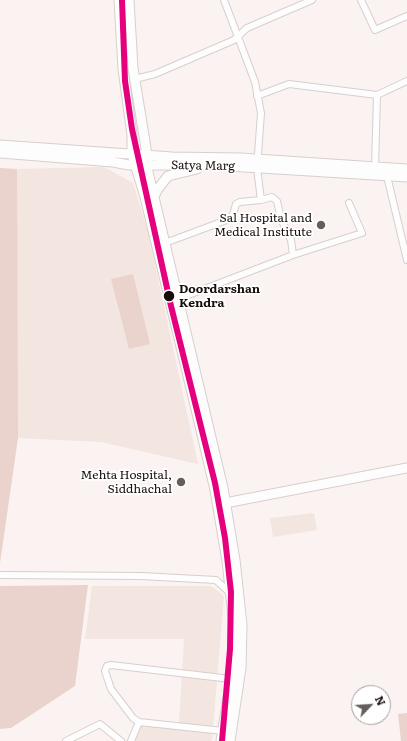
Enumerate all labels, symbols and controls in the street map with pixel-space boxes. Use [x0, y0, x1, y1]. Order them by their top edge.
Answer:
street label: Satya Marg [171, 158, 235, 174]
place label: Sal Hospital and Medical Institute [214, 211, 312, 239]
marker: Sal Hospital and Medical Institute [315, 219, 327, 231]
place label: Doordarshan Kendra [179, 282, 260, 310]
marker: Doordarshan Kendra [162, 289, 176, 303]
place label: Mehta Hospital, Siddhachal [81, 468, 172, 496]
marker: Mehta Hospital, Siddhachal [175, 476, 187, 488]
north arrow [351, 685, 391, 725]
text: N [372, 693, 390, 708]

